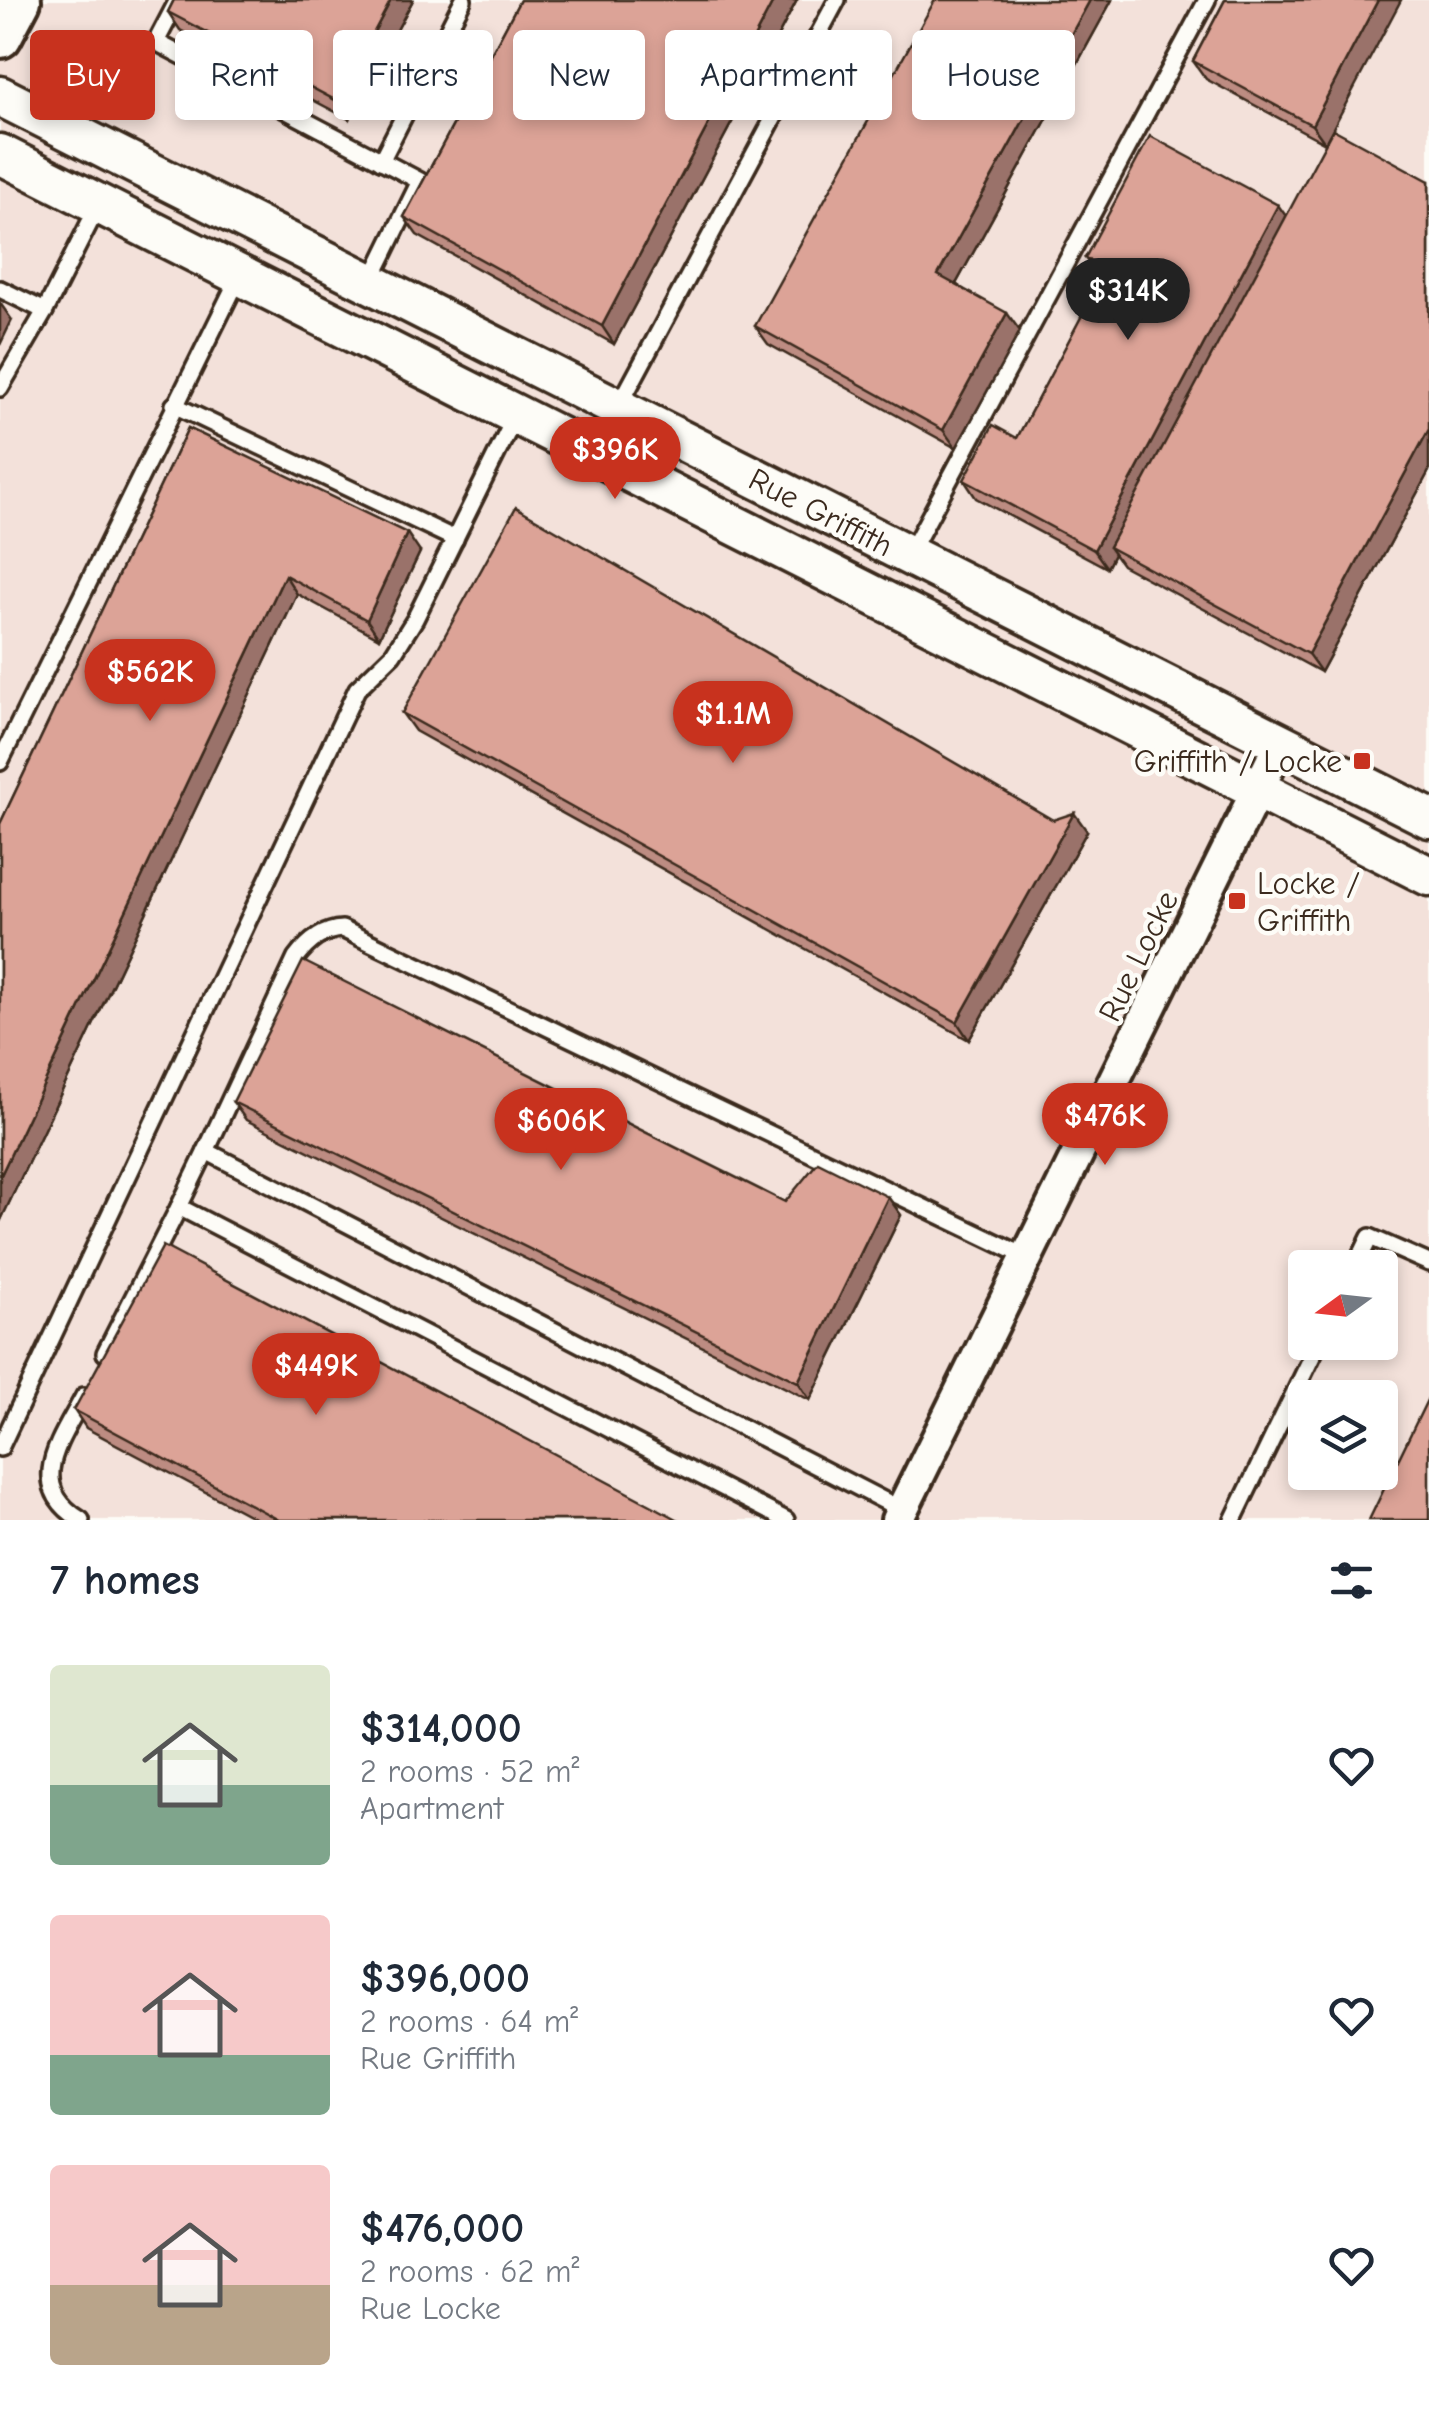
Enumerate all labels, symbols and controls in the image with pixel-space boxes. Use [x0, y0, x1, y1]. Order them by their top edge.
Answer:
chip: Buy [30, 30, 155, 120]
chip: Rent [175, 30, 313, 120]
chip: Filters [333, 30, 493, 120]
chip: New [513, 30, 645, 120]
chip: Apartment [665, 30, 892, 120]
chip: House [912, 30, 1075, 120]
pin: $314K [1058, 258, 1198, 343]
text: $314K [1088, 272, 1168, 309]
pin: $396K [545, 417, 685, 502]
text: $396K [572, 431, 658, 468]
street label: Rue Griffith [743, 460, 899, 564]
pin: $562K [80, 639, 220, 724]
text: $562K [107, 653, 193, 690]
pin: $1.1M [663, 681, 803, 766]
text: $1.1M [695, 695, 771, 732]
place label: Griffith / Locke [1134, 743, 1342, 780]
marker: Griffith / Locke [1351, 750, 1373, 772]
place label: Locke / Griffith [1257, 865, 1360, 939]
street label: Rue Locke [1091, 885, 1186, 1028]
marker: Locke / Griffith [1226, 890, 1248, 912]
pin: $476K [1035, 1083, 1175, 1168]
pin: $606K [491, 1088, 631, 1173]
text: $476K [1064, 1097, 1146, 1134]
text: $606K [516, 1102, 606, 1139]
north arrow [1288, 1250, 1398, 1360]
map controls [1288, 1250, 1398, 1490]
pin: $449K [246, 1333, 386, 1418]
text: $449K [274, 1347, 358, 1384]
button: layers [1288, 1380, 1398, 1490]
icon: filters [1324, 1553, 1379, 1608]
text: 7 homes [50, 1556, 200, 1605]
text: $314,000 [360, 1704, 522, 1753]
icon: home [130, 1705, 250, 1825]
icon: heart [1324, 1738, 1379, 1793]
text: 2 rooms · 52 m² [360, 1753, 579, 1790]
text: Apartment [360, 1790, 503, 1827]
text: $396,000 [360, 1954, 530, 2003]
icon: home [130, 1955, 250, 2075]
icon: heart [1324, 1988, 1379, 2043]
text: 2 rooms · 64 m² [360, 2003, 578, 2040]
text: Rue Griffith [360, 2040, 516, 2077]
text: $476,000 [360, 2204, 524, 2253]
icon: home [130, 2205, 250, 2325]
icon: heart [1324, 2238, 1379, 2293]
text: 2 rooms · 62 m² [360, 2253, 579, 2290]
text: Rue Locke [360, 2290, 501, 2327]

